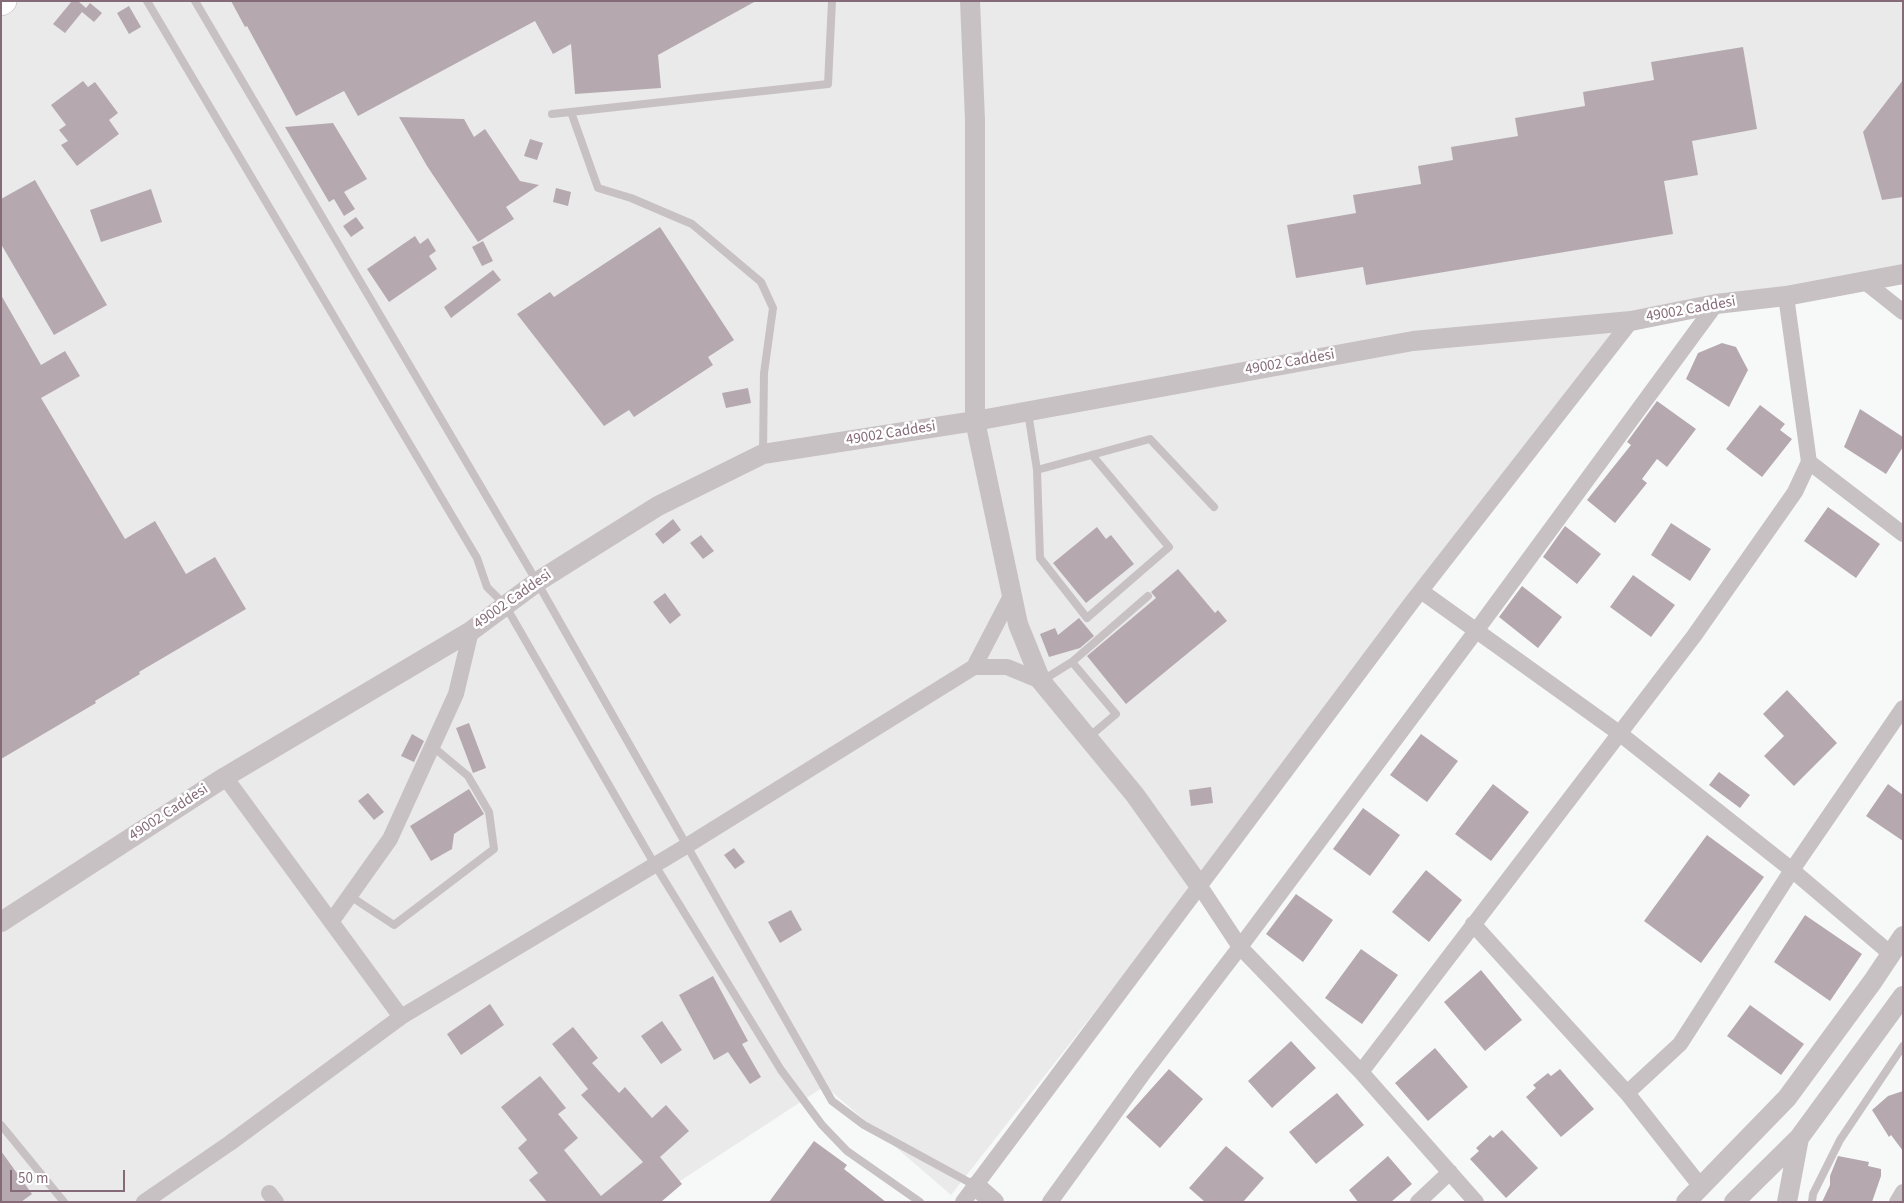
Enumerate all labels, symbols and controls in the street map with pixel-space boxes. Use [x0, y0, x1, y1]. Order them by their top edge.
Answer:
street label: 49002 Caddesi [1645, 293, 1737, 327]
street label: 49002 Caddesi [1244, 346, 1336, 380]
street label: 49002 Caddesi [845, 418, 937, 450]
street label: 49002 Caddesi [471, 567, 555, 633]
street label: 49002 Caddesi [126, 781, 212, 845]
scale bar [12, 1160, 128, 1192]
text: 50 m [18, 1168, 48, 1189]

